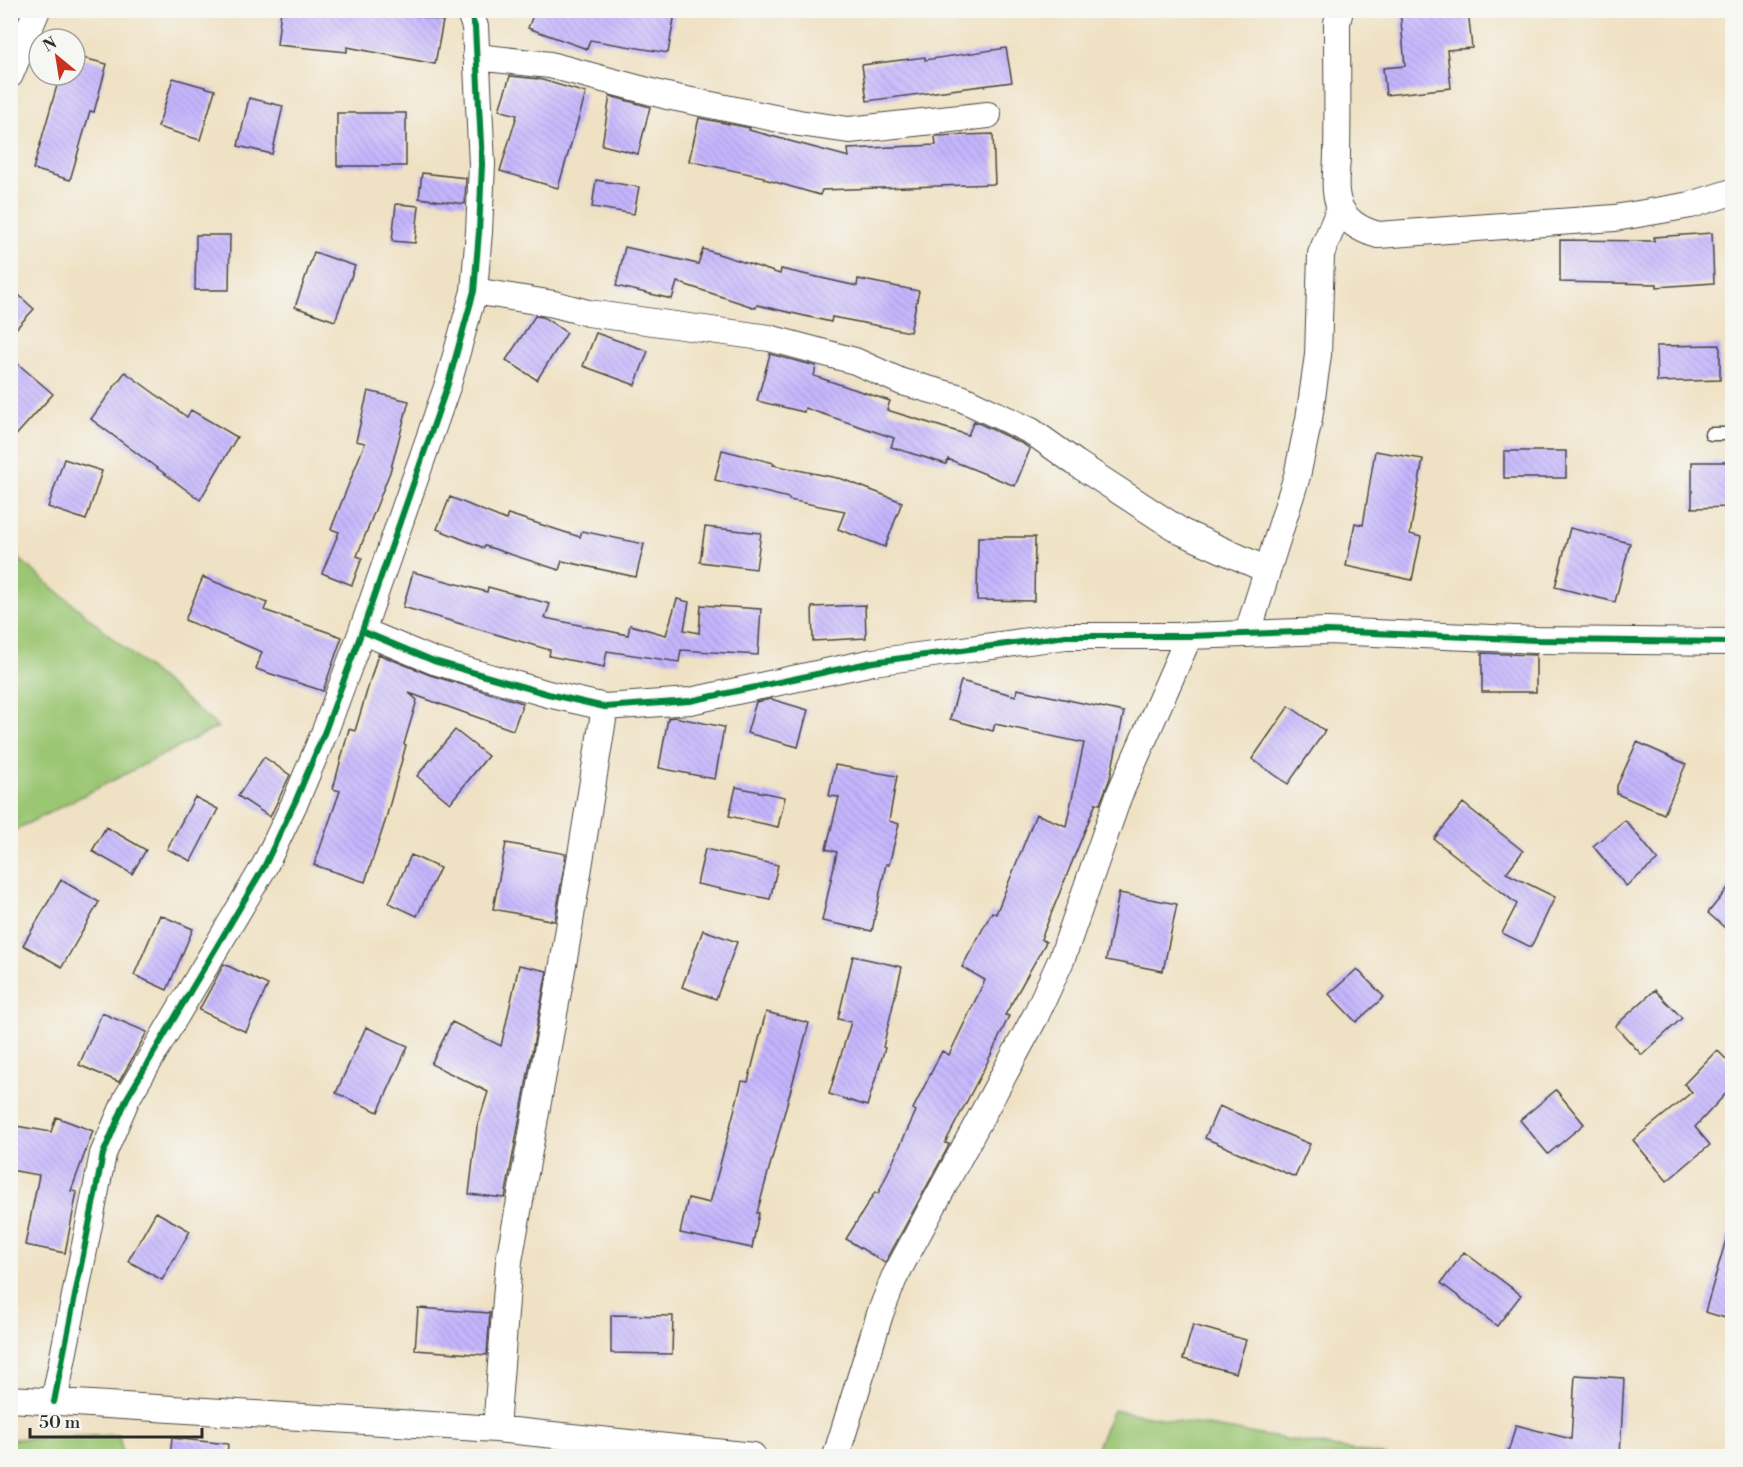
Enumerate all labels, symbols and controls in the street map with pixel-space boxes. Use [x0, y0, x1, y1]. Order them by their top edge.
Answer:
north arrow [27, 27, 87, 87]
text: N [40, 33, 61, 57]
scale bar [30, 1401, 202, 1439]
text: 50 m [39, 1411, 81, 1434]

